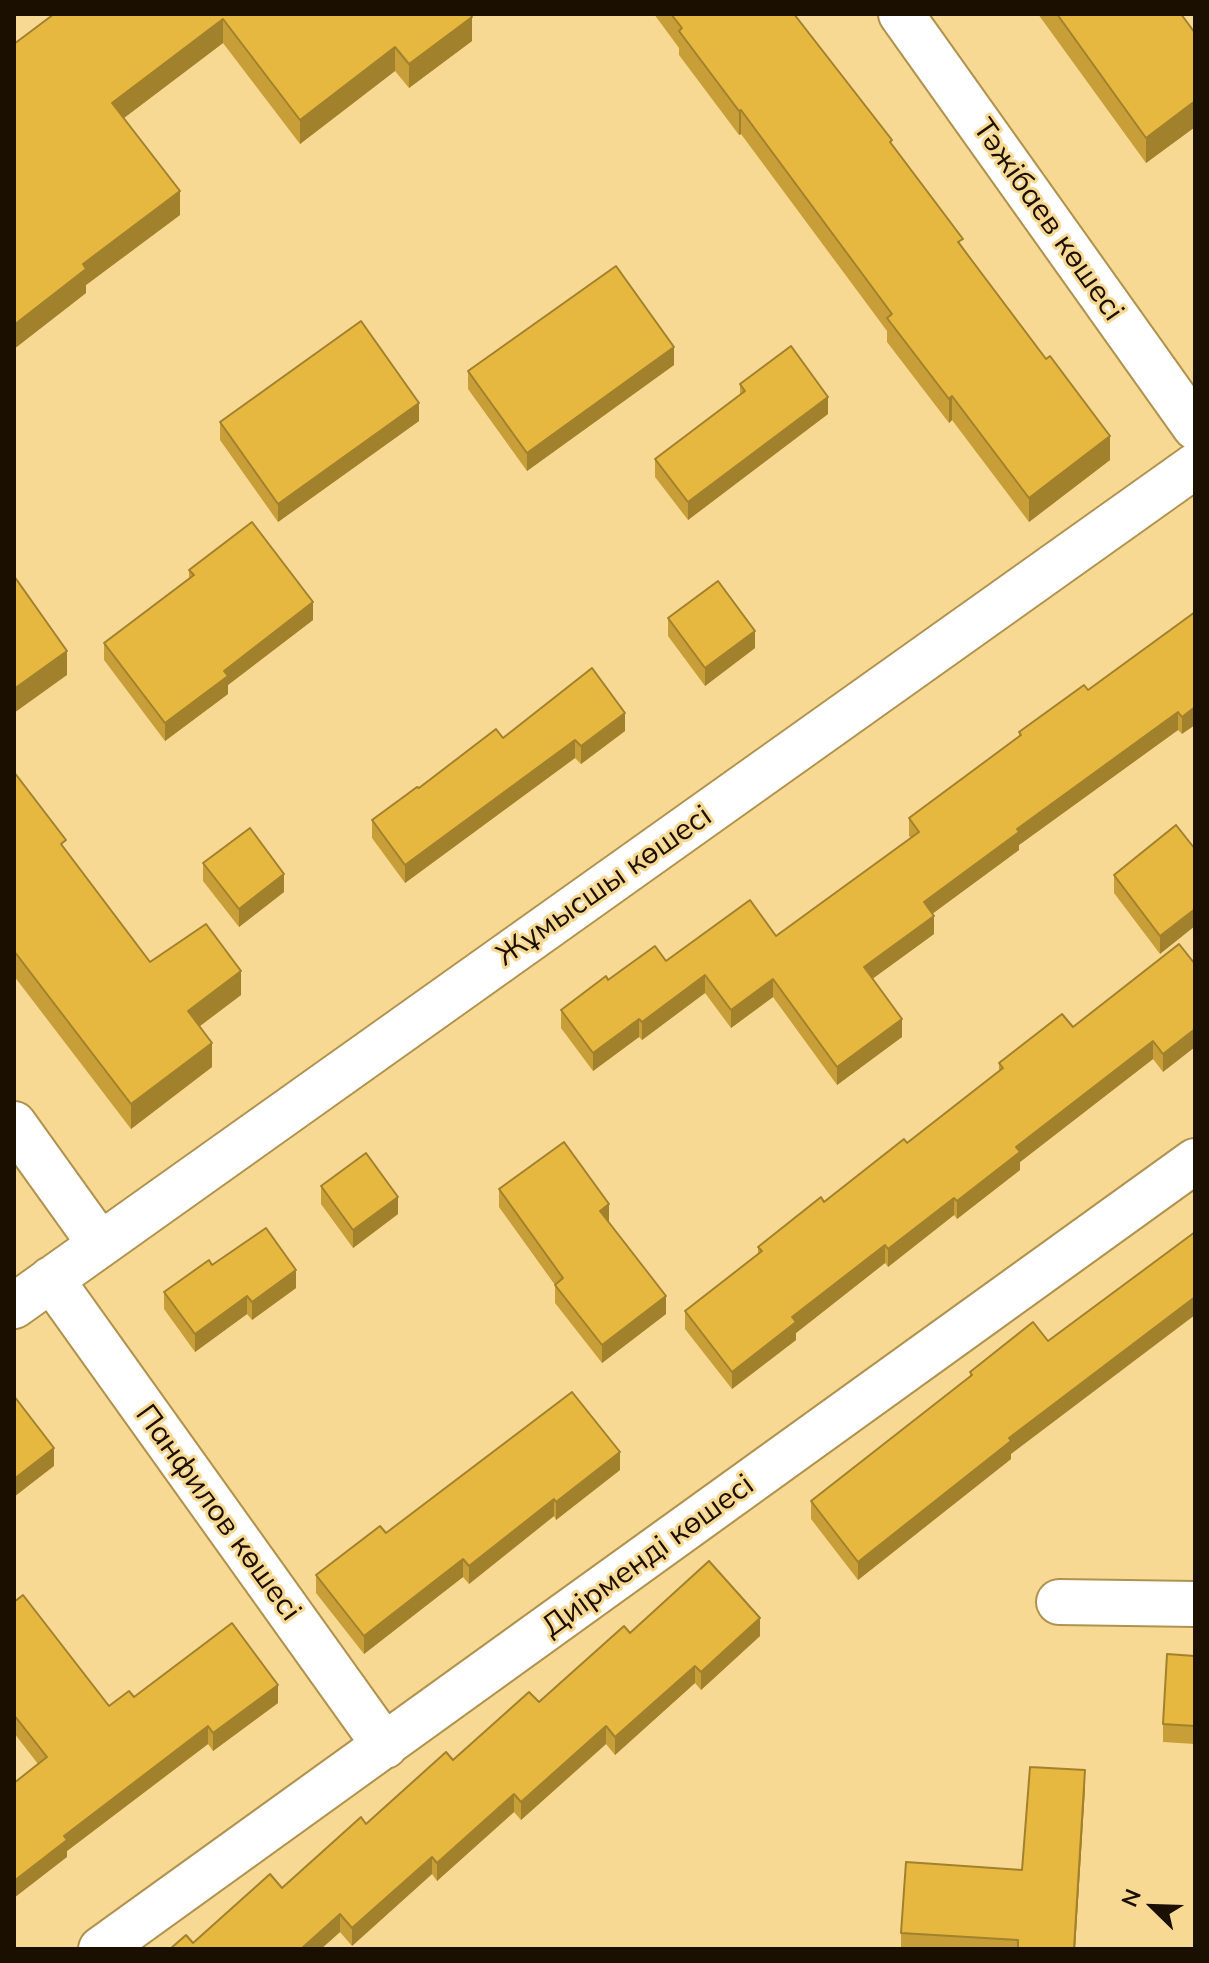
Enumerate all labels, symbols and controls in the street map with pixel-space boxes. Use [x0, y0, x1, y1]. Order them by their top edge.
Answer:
street label: Тәжібаев көшесі [965, 112, 1131, 328]
street label: Жұмысшы көшесі [489, 798, 719, 974]
street label: Панфилов көшесі [127, 1398, 309, 1628]
street label: Диірменді көшесі [535, 1467, 761, 1645]
north arrow [1113, 1867, 1193, 1947]
text: N [1115, 1885, 1147, 1911]

